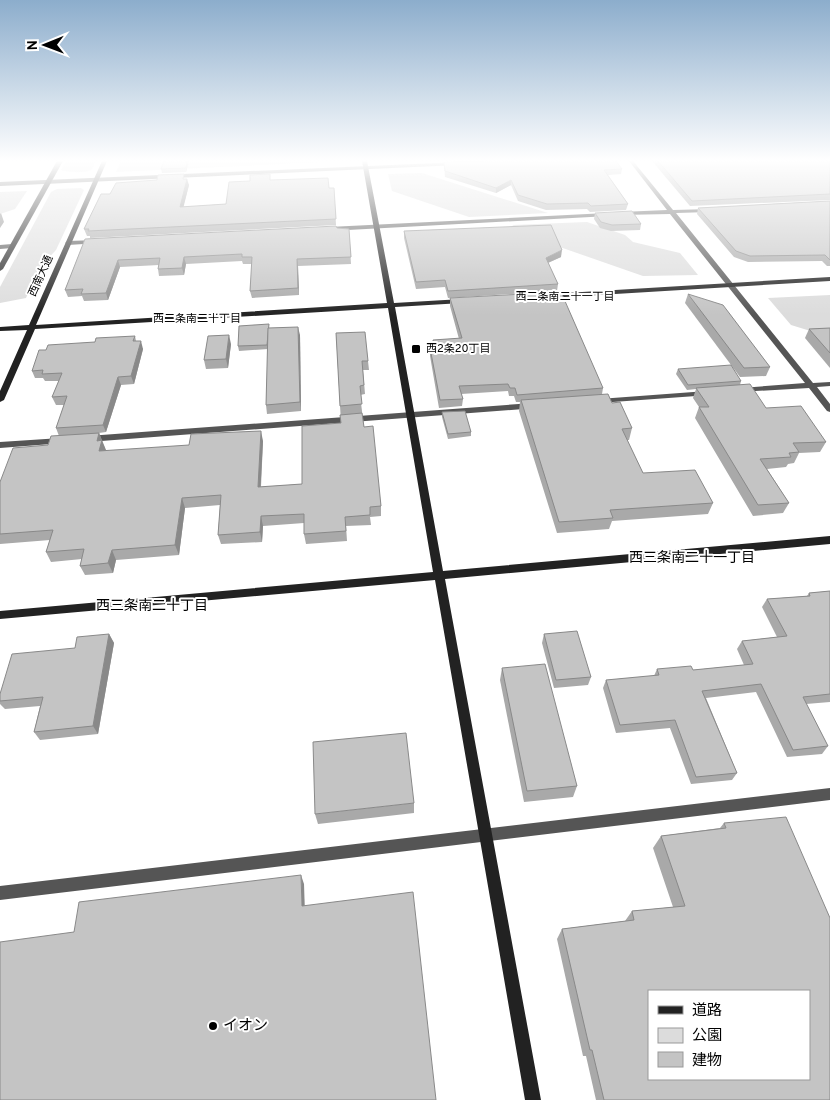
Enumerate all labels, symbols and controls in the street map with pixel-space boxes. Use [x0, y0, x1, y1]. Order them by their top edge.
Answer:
north arrow [20, 20, 70, 70]
text: N [25, 40, 42, 50]
street label: 西南大通 [26, 253, 56, 299]
district label: 西二条南二十一丁目 [516, 290, 615, 304]
district label: 西二条南二十丁目 [153, 312, 241, 326]
place label: 西2条20丁目 [426, 342, 491, 356]
marker: 西2条20丁目 [410, 343, 422, 355]
district label: 西三条南二十一丁目 [629, 550, 755, 567]
district label: 西三条南二十丁目 [96, 598, 208, 615]
legend [648, 990, 810, 1080]
text: 道路 [692, 1002, 722, 1021]
place label: イオン [223, 1017, 268, 1036]
marker: イオン [207, 1020, 219, 1032]
text: 公園 [692, 1027, 722, 1046]
text: 建物 [692, 1052, 722, 1071]

